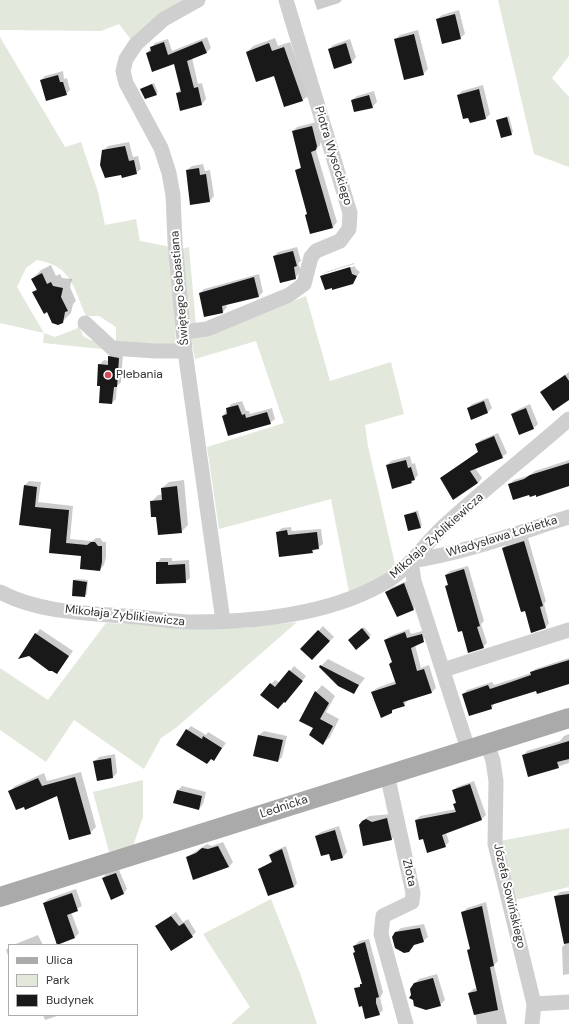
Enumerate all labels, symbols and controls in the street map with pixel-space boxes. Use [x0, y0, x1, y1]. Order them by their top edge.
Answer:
street label: Piotra Wysockiego [311, 105, 355, 207]
street label: Świętego Sebastiana [168, 230, 192, 346]
place label: Plebania [116, 368, 163, 382]
marker: Plebania [103, 370, 113, 380]
street label: Mikołaja Zyblikiewicza [387, 490, 487, 582]
street label: Władysława Łokietka [445, 513, 559, 561]
street label: Mikołaja Zyblikiewicza [64, 603, 186, 629]
street label: Lednicka [258, 792, 310, 822]
street label: Józefa Sowińskiego [490, 842, 528, 950]
street label: Złota [399, 858, 419, 888]
legend [8, 944, 138, 1016]
text: Ulica [46, 952, 73, 968]
text: Park [46, 972, 70, 988]
text: Budynek [46, 992, 94, 1008]

